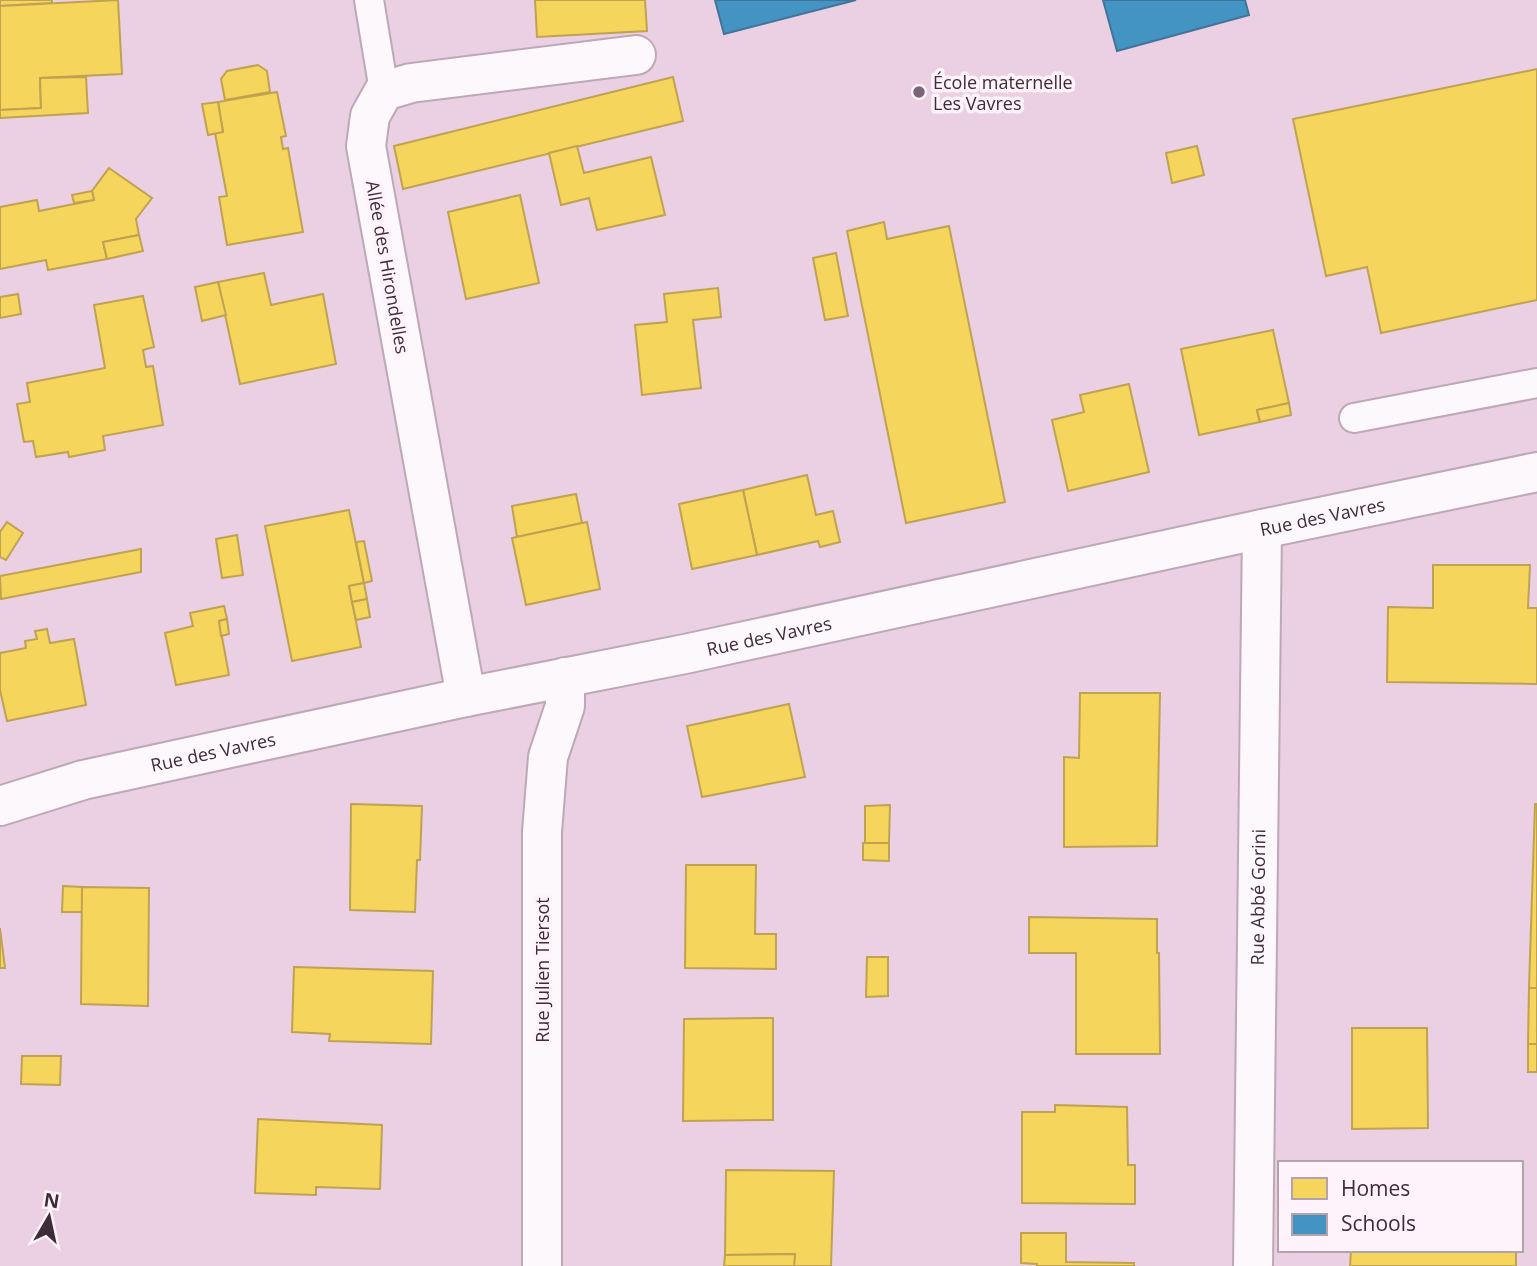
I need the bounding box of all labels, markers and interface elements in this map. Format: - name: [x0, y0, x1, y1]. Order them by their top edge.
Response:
- place label: École maternelle Les Vavres: [933, 70, 1073, 115]
- marker: École maternelle Les Vavres: [911, 84, 927, 100]
- street label: Allée des Hirondelles: [361, 178, 415, 356]
- street label: Rue des Vavres: [1258, 492, 1387, 541]
- street label: Rue des Vavres: [704, 611, 834, 661]
- street label: Rue des Vavres: [148, 727, 278, 777]
- street label: Rue Abbé Gorini: [1245, 829, 1270, 965]
- street label: Rue Julien Tiersot: [530, 897, 554, 1043]
- legend: [1278, 1161, 1523, 1252]
- text: Homes: [1341, 1174, 1410, 1202]
- north arrow: [14, 1182, 84, 1252]
- text: N: [42, 1186, 61, 1214]
- text: Schools: [1341, 1209, 1416, 1237]

